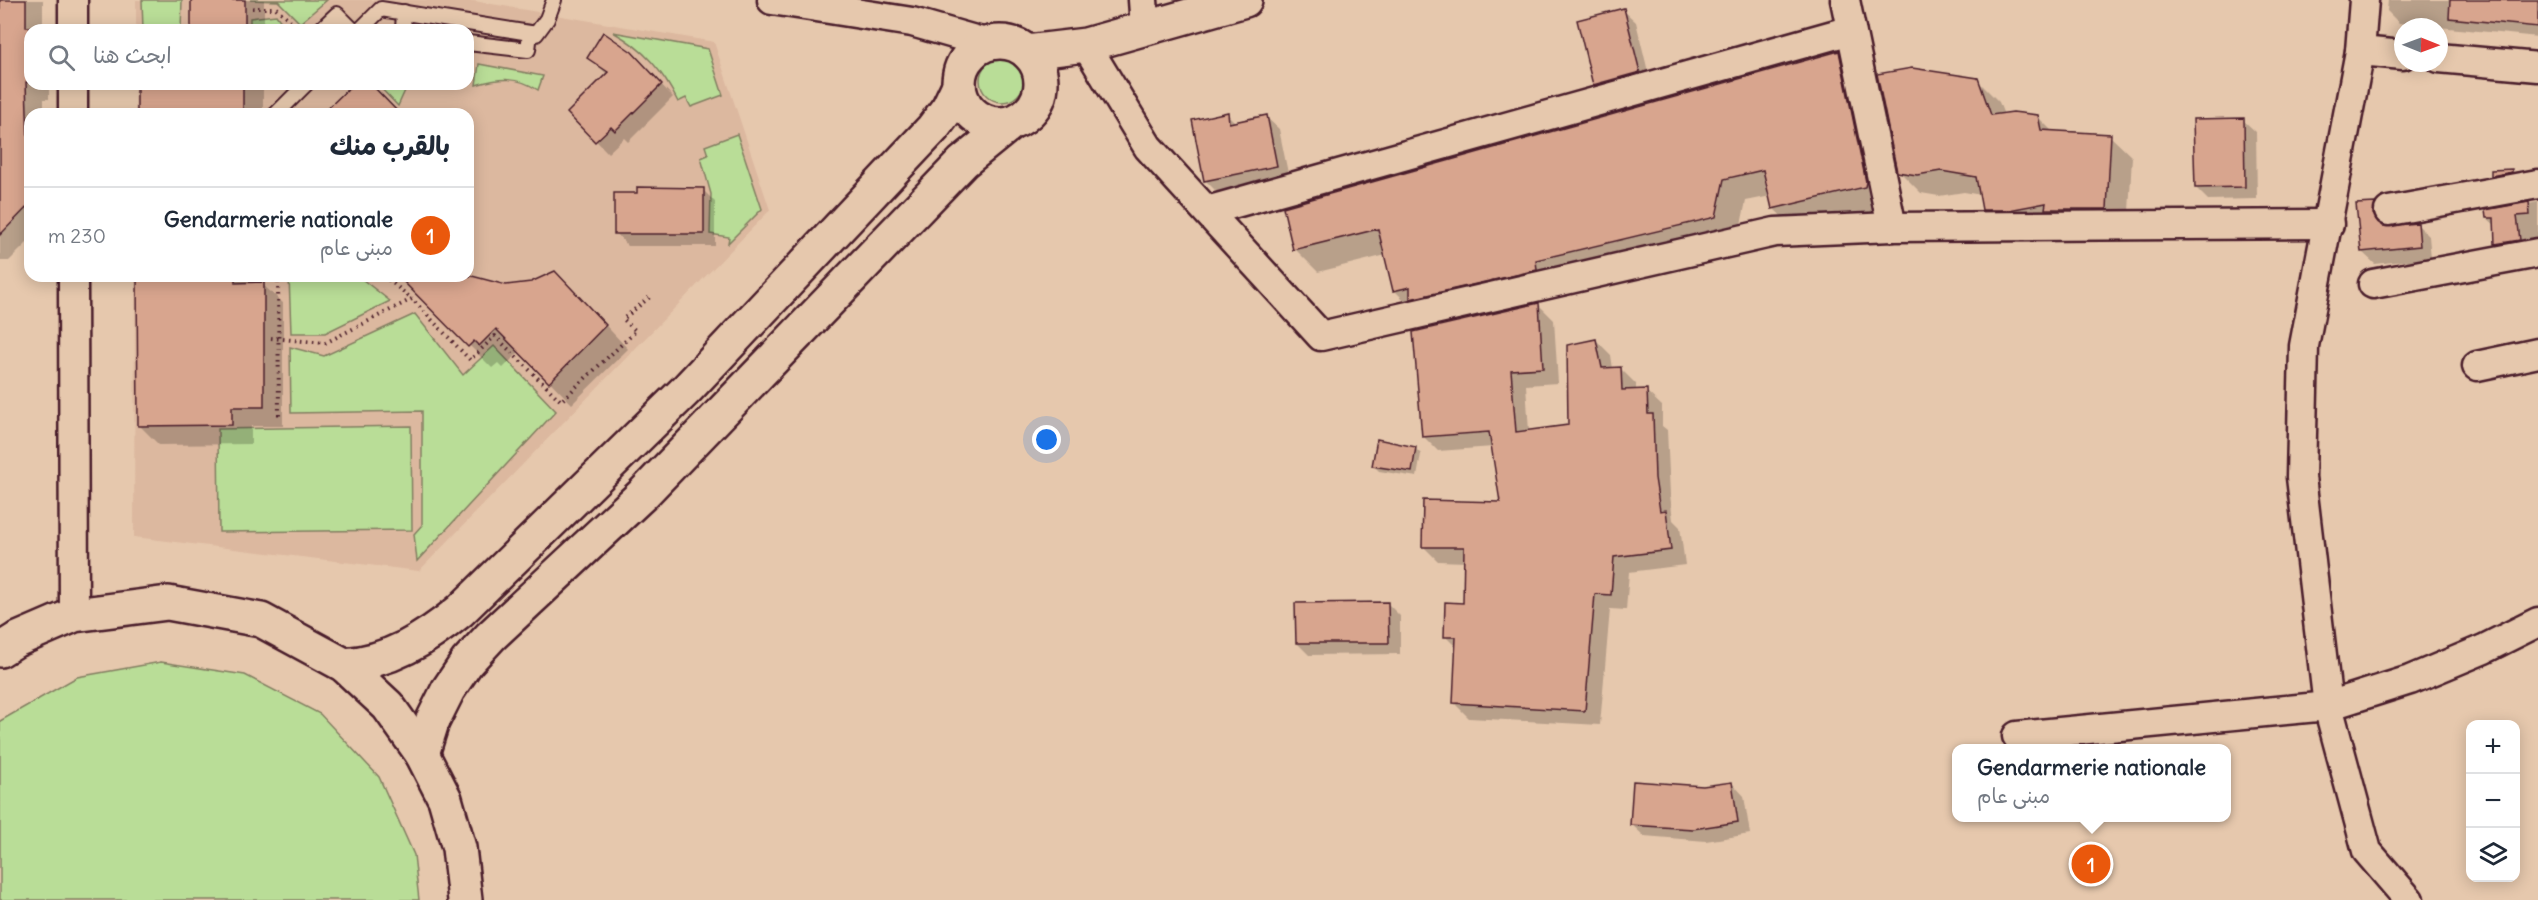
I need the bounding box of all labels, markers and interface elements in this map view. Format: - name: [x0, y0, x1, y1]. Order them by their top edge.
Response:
- north arrow: [2394, 18, 2448, 72]
- search box: [24, 24, 474, 90]
- icon: search: [45, 41, 78, 74]
- text: ابحث هنا: [93, 41, 172, 69]
- text: بالقرب منك: [330, 129, 450, 162]
- text: Gendarmerie nationale: [164, 205, 393, 233]
- text: 230 m: [48, 223, 106, 248]
- text: 1: [427, 223, 434, 248]
- text: مبنى عام: [320, 235, 393, 260]
- your location: [1032, 425, 1061, 454]
- map controls: [2466, 720, 2520, 882]
- button: +: [2466, 720, 2520, 774]
- popup: [1952, 744, 2231, 822]
- text: Gendarmerie nationale: [1977, 753, 2206, 781]
- button: −: [2466, 774, 2520, 828]
- text: مبنى عام: [1977, 783, 2050, 808]
- button: layers: [2466, 828, 2520, 882]
- pin: 1: [2072, 842, 2110, 886]

